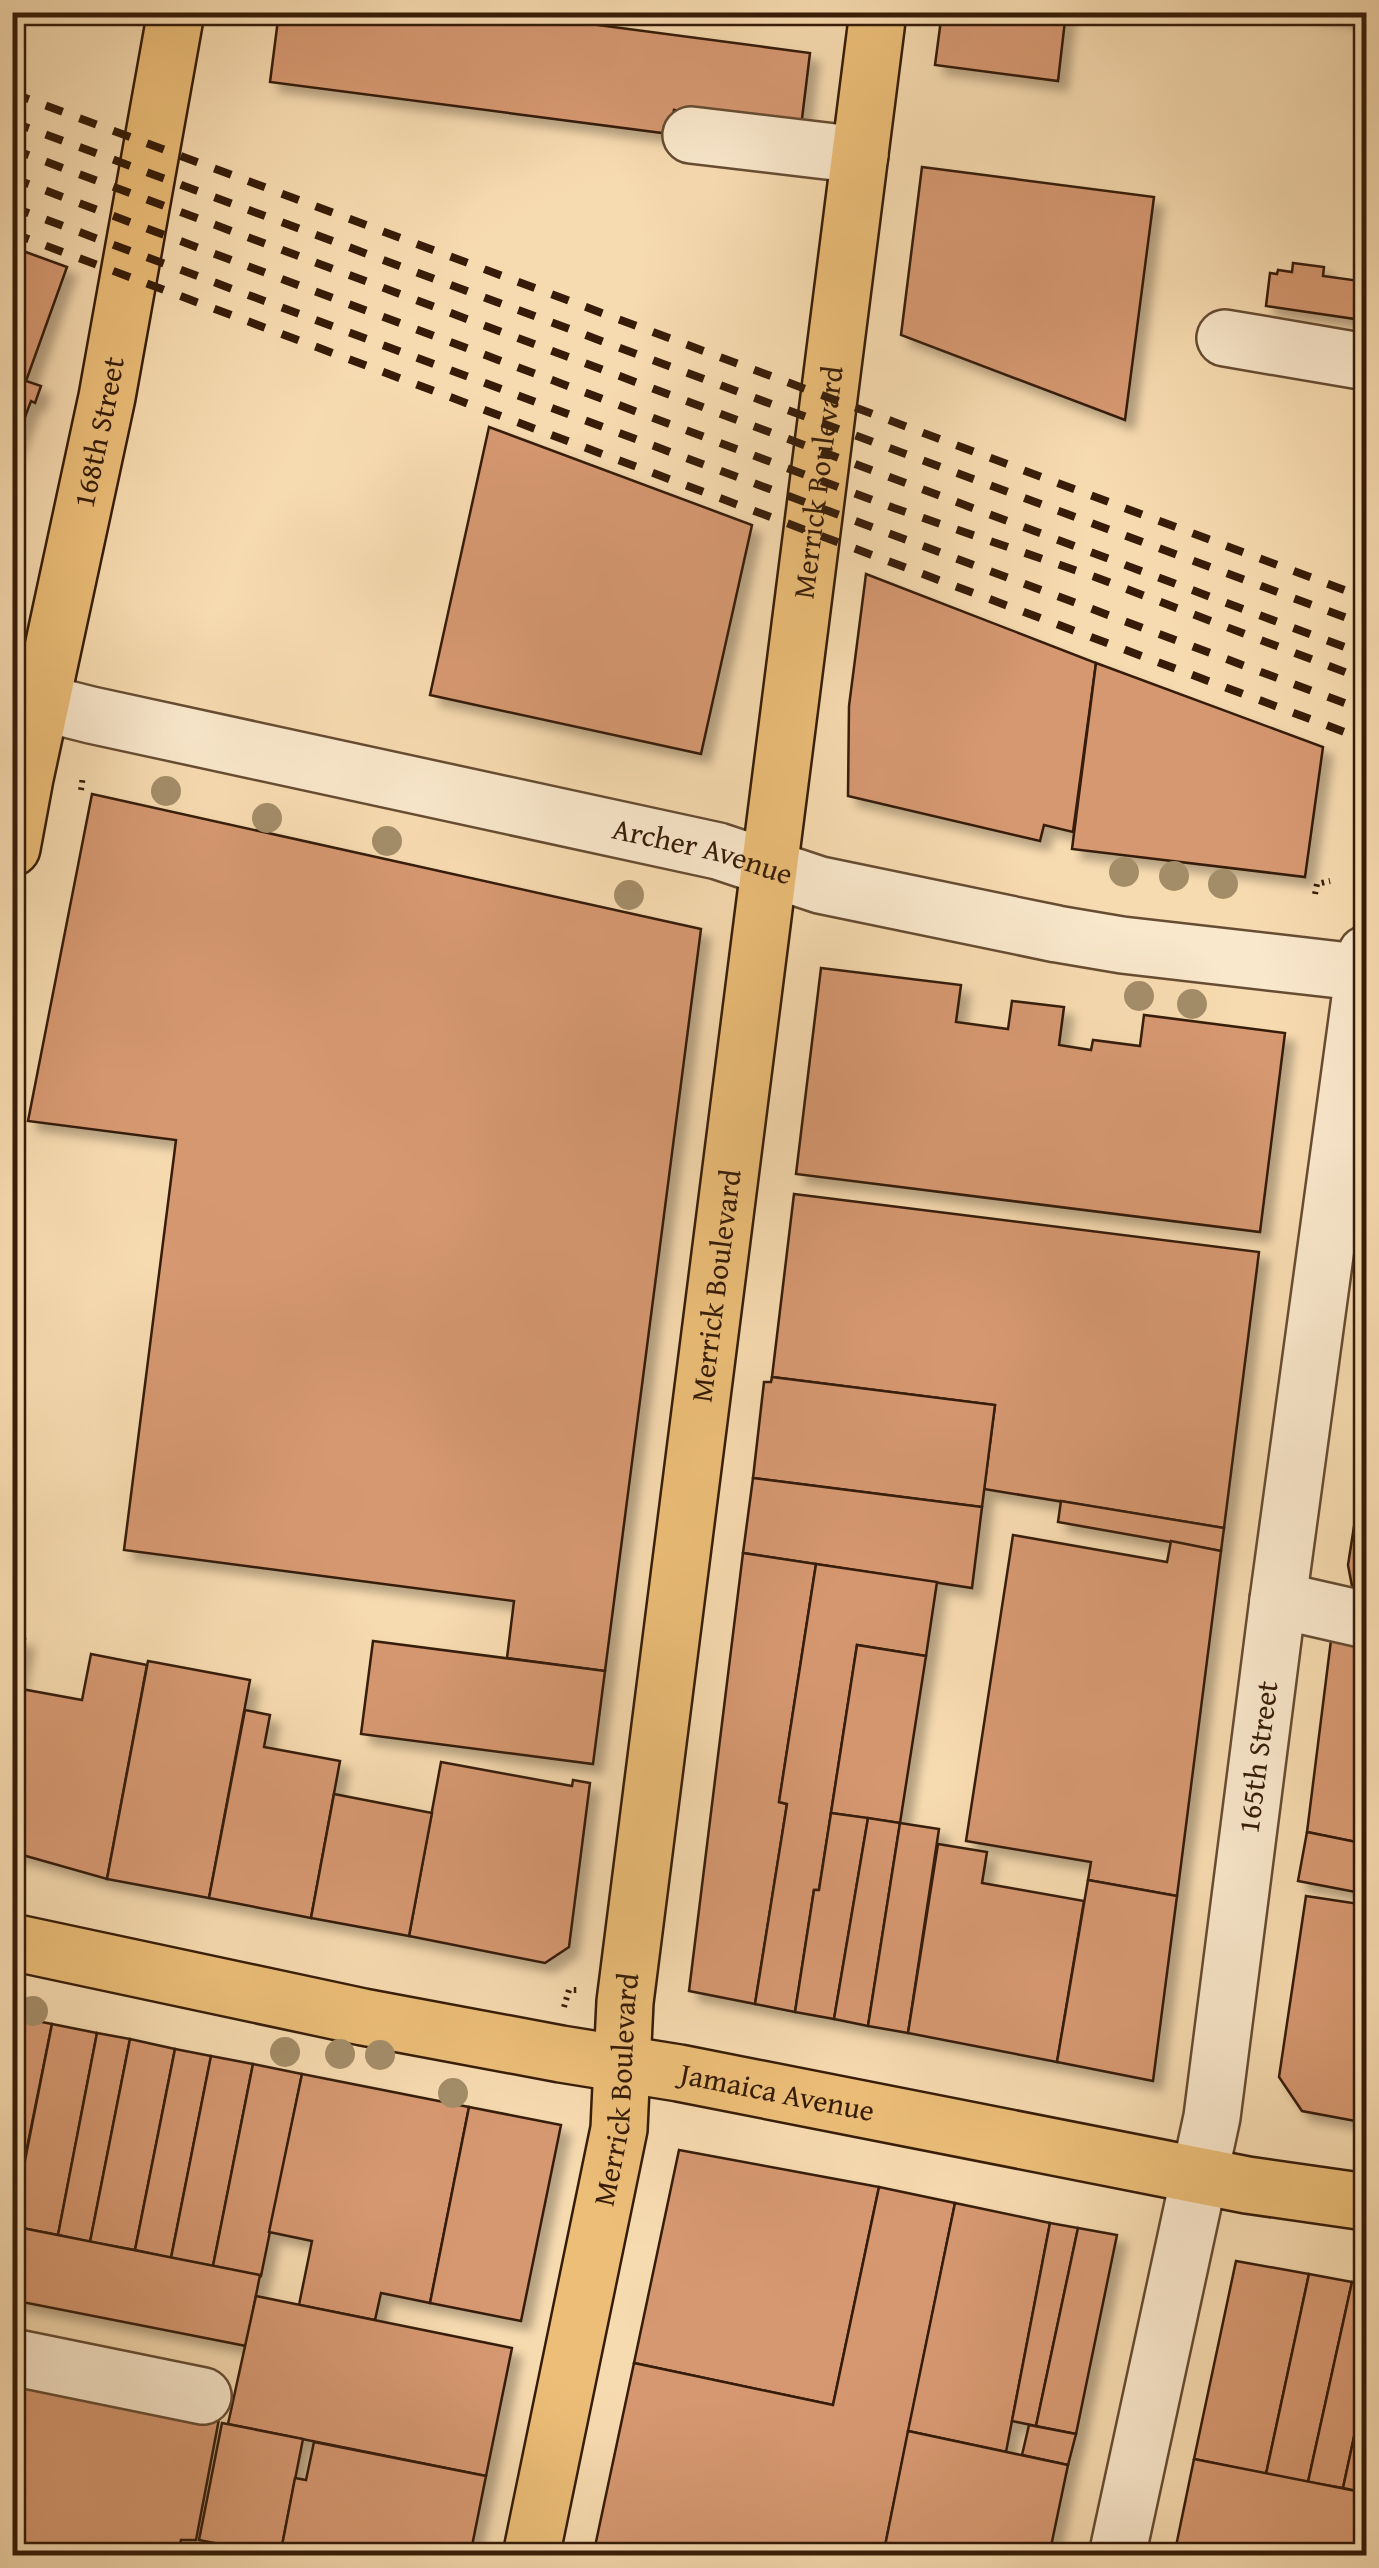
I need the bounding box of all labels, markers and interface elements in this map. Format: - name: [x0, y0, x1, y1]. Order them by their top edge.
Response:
- street label: 168th Street: [61, 352, 135, 511]
- street label: Merrick Boulevard: [781, 363, 854, 601]
- street label: Archer Avenue: [608, 806, 799, 895]
- street label: Merrick Boulevard: [678, 1167, 752, 1405]
- street label: 165th Street: [1225, 1678, 1289, 1836]
- street label: Merrick Boulevard: [581, 1970, 649, 2210]
- street label: Jamaica Avenue: [673, 2050, 878, 2132]

